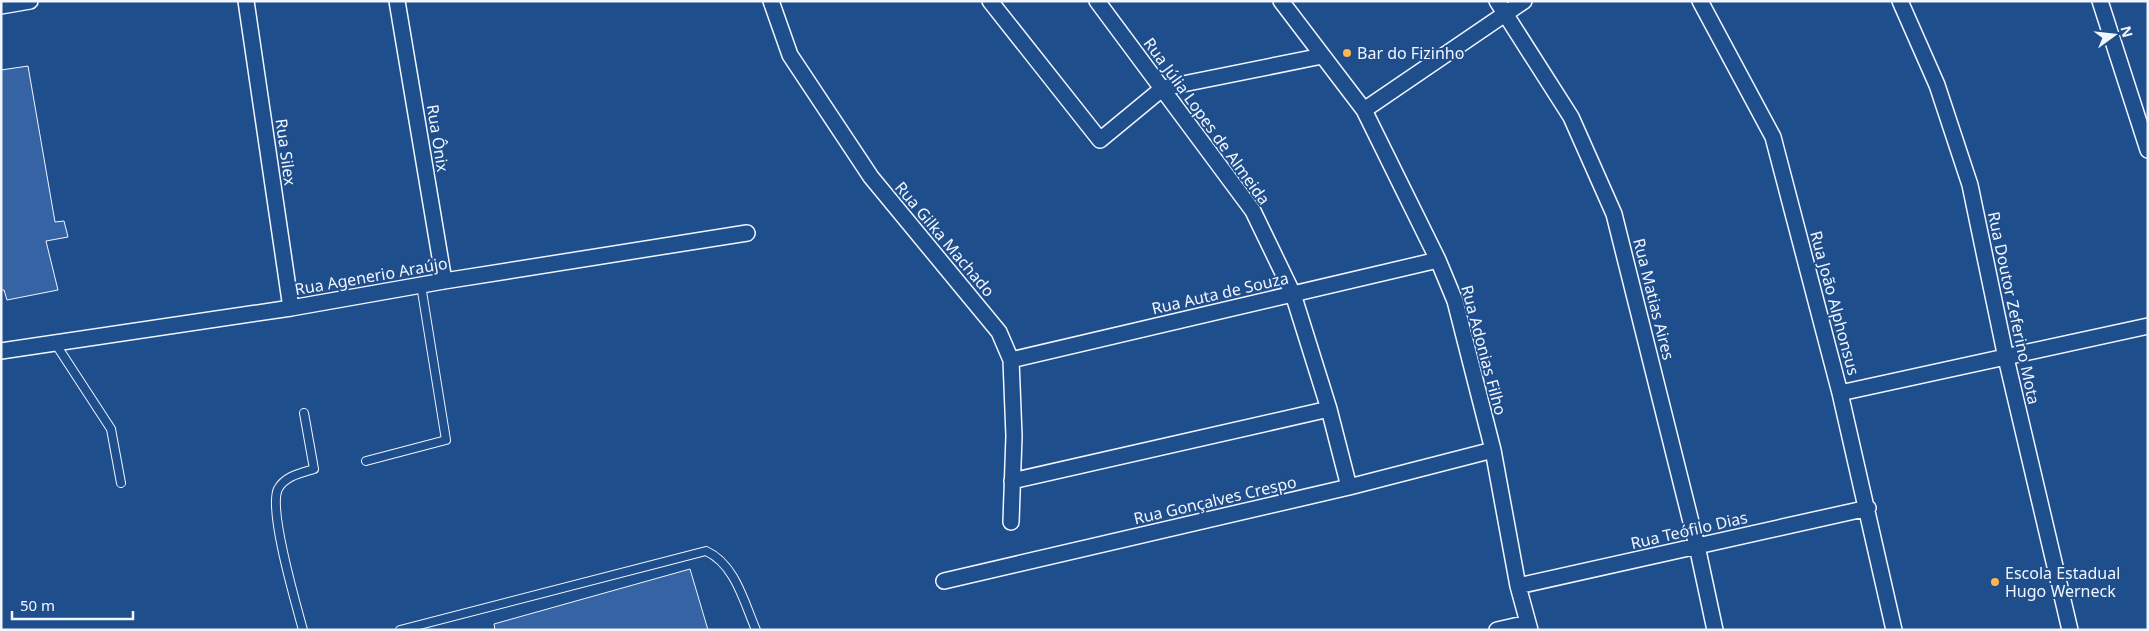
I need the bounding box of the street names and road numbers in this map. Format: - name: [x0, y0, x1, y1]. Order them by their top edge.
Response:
- street label: Rua Júlia Lopes de Almeida: [1139, 33, 1275, 209]
- street label: Rua Ônix: [422, 103, 454, 174]
- street label: Rua Silex: [270, 117, 302, 187]
- street label: Rua Gilka Machado: [890, 177, 1000, 301]
- street label: Rua Doutor Zeferino Mota: [1983, 210, 2045, 406]
- street label: Rua João Alphonsus: [1805, 228, 1865, 378]
- street label: Rua Matias Aires: [1628, 236, 1680, 362]
- street label: Rua Agenerio Araújo: [293, 252, 449, 300]
- street label: Rua Auta de Souza: [1149, 267, 1291, 319]
- street label: Rua Adonias Filho: [1456, 283, 1512, 417]
- street label: Rua Gonçalves Crespo: [1131, 471, 1299, 529]
- street label: Rua Teófilo Dias: [1628, 506, 1750, 554]

